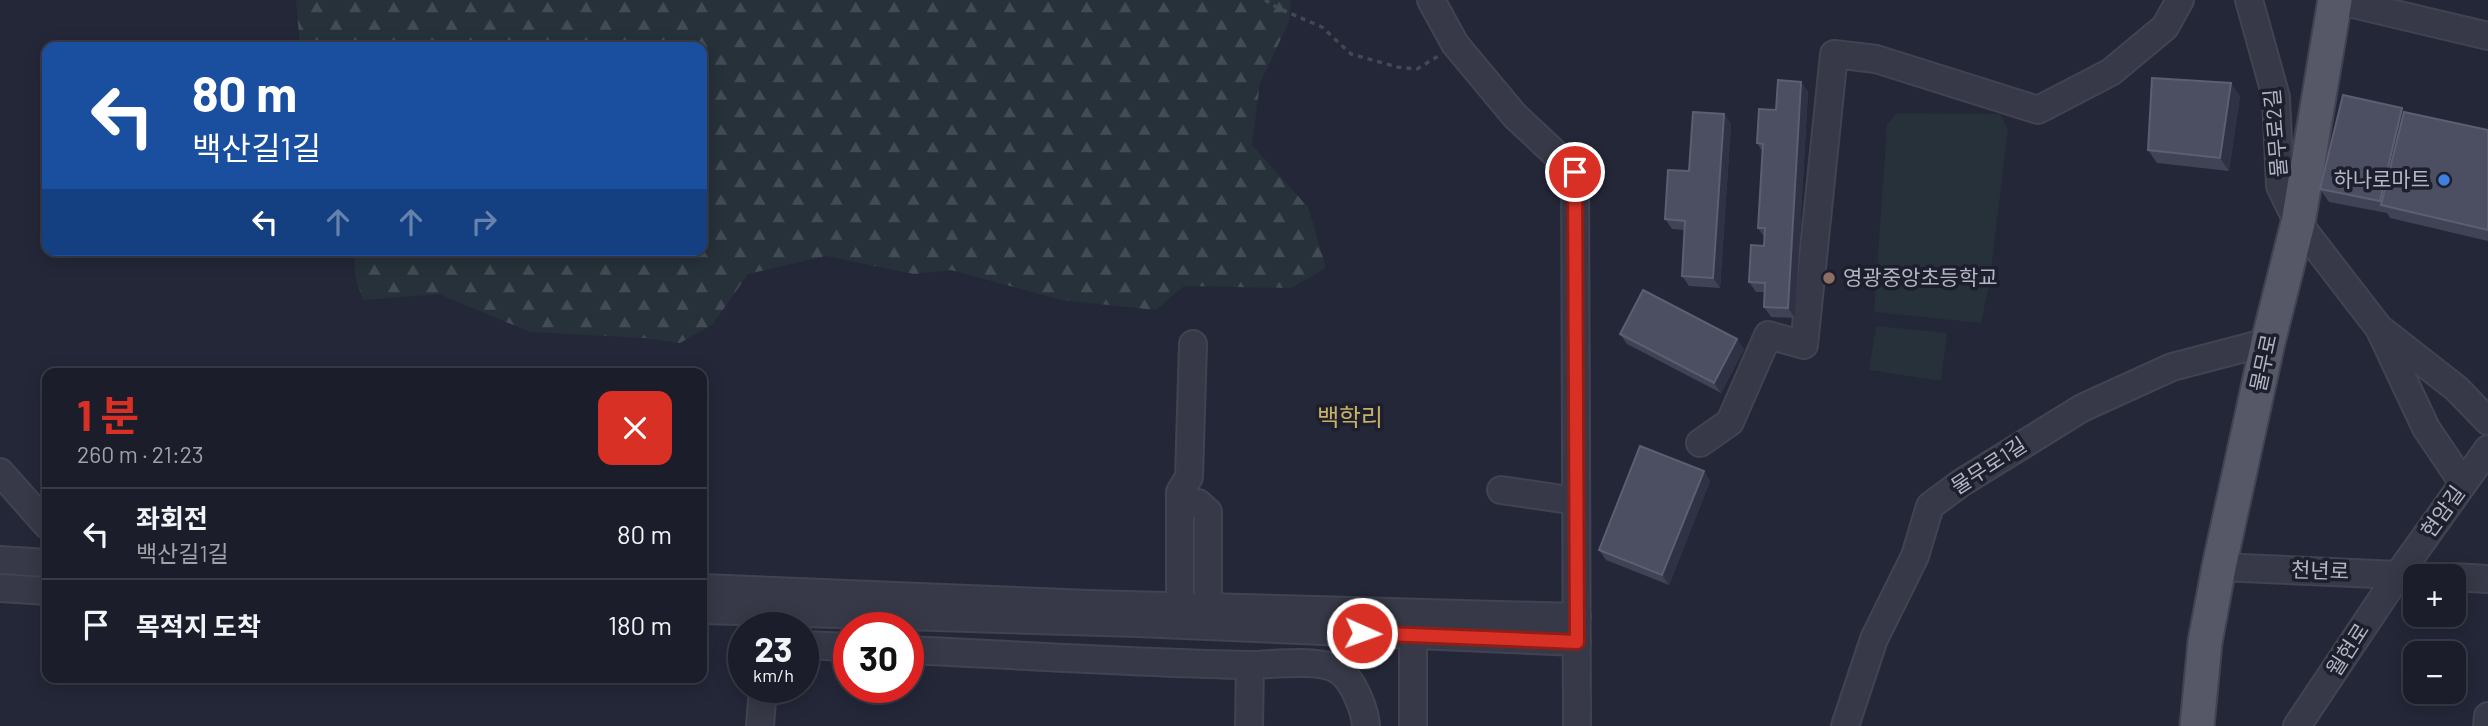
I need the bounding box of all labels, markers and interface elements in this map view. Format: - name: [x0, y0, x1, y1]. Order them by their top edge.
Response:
- text: 80 m: [192, 63, 297, 122]
- icon: left: [77, 70, 168, 161]
- street label: 물무로2길: [2258, 88, 2291, 178]
- text: 백산길1길: [192, 128, 321, 166]
- pin: [1545, 142, 1605, 202]
- icon: arrive: [1556, 153, 1594, 191]
- place label: 하나로마트: [2333, 166, 2430, 191]
- marker: 하나로마트: [2436, 172, 2452, 188]
- icon: left: [246, 203, 284, 241]
- icon: ahead: [319, 203, 357, 241]
- icon: ahead: [392, 203, 430, 241]
- icon: right: [465, 203, 503, 241]
- place label: 영광중앙초등학교: [1843, 264, 1998, 289]
- marker: 영광중앙초등학교: [1821, 270, 1837, 286]
- street label: 물무로: [2244, 332, 2281, 394]
- text: 1 분: [77, 389, 139, 439]
- button: close: [598, 391, 672, 465]
- district label: 백학리: [1317, 402, 1383, 431]
- street label: 물무로1길: [1946, 431, 2030, 498]
- text: 260 m · 21:23: [77, 440, 204, 468]
- street label: 현암길: [2415, 480, 2469, 542]
- text: 좌회전: [136, 502, 208, 533]
- icon: left: [77, 515, 115, 553]
- text: 80 m: [617, 518, 672, 549]
- text: 백산길1길: [136, 539, 229, 567]
- street label: 천년로: [2291, 556, 2349, 583]
- map controls: [2403, 564, 2466, 704]
- button: +: [2403, 564, 2466, 627]
- position arrow: [1325, 596, 1399, 670]
- icon: arrive: [77, 606, 115, 644]
- text: 180 m: [608, 609, 672, 640]
- text: 목적지 도착: [136, 610, 261, 641]
- speed limit sign: 30: [833, 612, 924, 703]
- street label: 월현로: [2320, 618, 2373, 680]
- text: 23: [754, 627, 793, 669]
- button: −: [2403, 641, 2466, 704]
- text: km/h: [753, 664, 794, 686]

